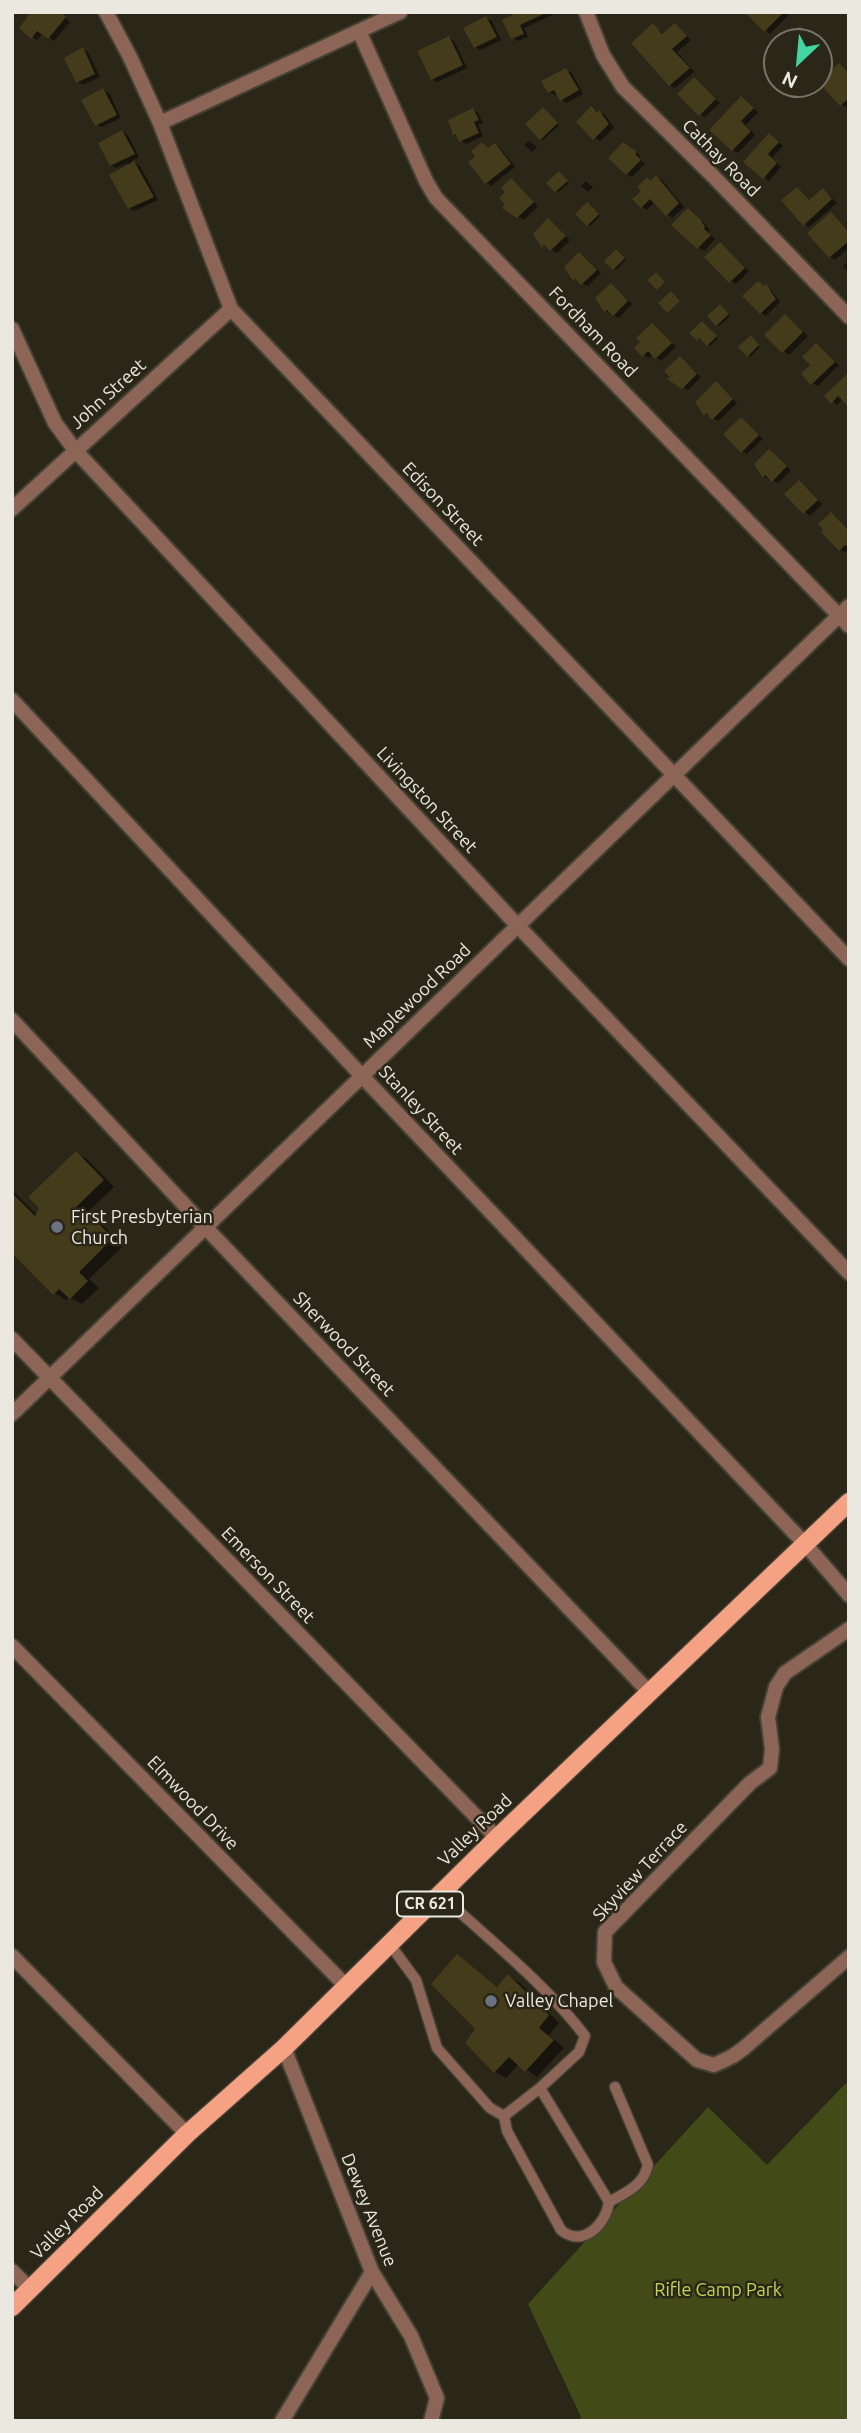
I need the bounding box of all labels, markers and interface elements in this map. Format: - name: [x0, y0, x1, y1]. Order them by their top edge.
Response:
- north arrow: [763, 28, 833, 98]
- text: N: [778, 67, 801, 93]
- street label: Cathay Road: [678, 115, 764, 201]
- street label: Fordham Road: [544, 282, 642, 382]
- street label: John Street: [66, 354, 150, 434]
- street label: Edison Street: [398, 458, 488, 550]
- street label: Livingston Street: [372, 742, 482, 858]
- street label: Maplewood Road: [359, 939, 475, 1053]
- street label: Stanley Street: [374, 1061, 468, 1159]
- place label: First Presbyterian Church: [71, 1206, 213, 1248]
- marker: First Presbyterian Church: [49, 1219, 65, 1235]
- street label: Sherwood Street: [289, 1287, 399, 1401]
- street label: Emerson Street: [217, 1522, 319, 1628]
- street label: Elmwood Drive: [143, 1751, 243, 1855]
- street label: Valley Road: [434, 1790, 516, 1870]
- street label: Skyview Terrace: [588, 1816, 692, 1926]
- road number: CR 621: [397, 1892, 463, 1916]
- place label: Valley Chapel: [505, 1990, 613, 2012]
- marker: Valley Chapel: [483, 1993, 499, 2009]
- street label: Dewey Avenue: [337, 2150, 401, 2270]
- street label: Valley Road: [26, 2182, 108, 2264]
- park label: Rifle Camp Park: [654, 2279, 782, 2301]

